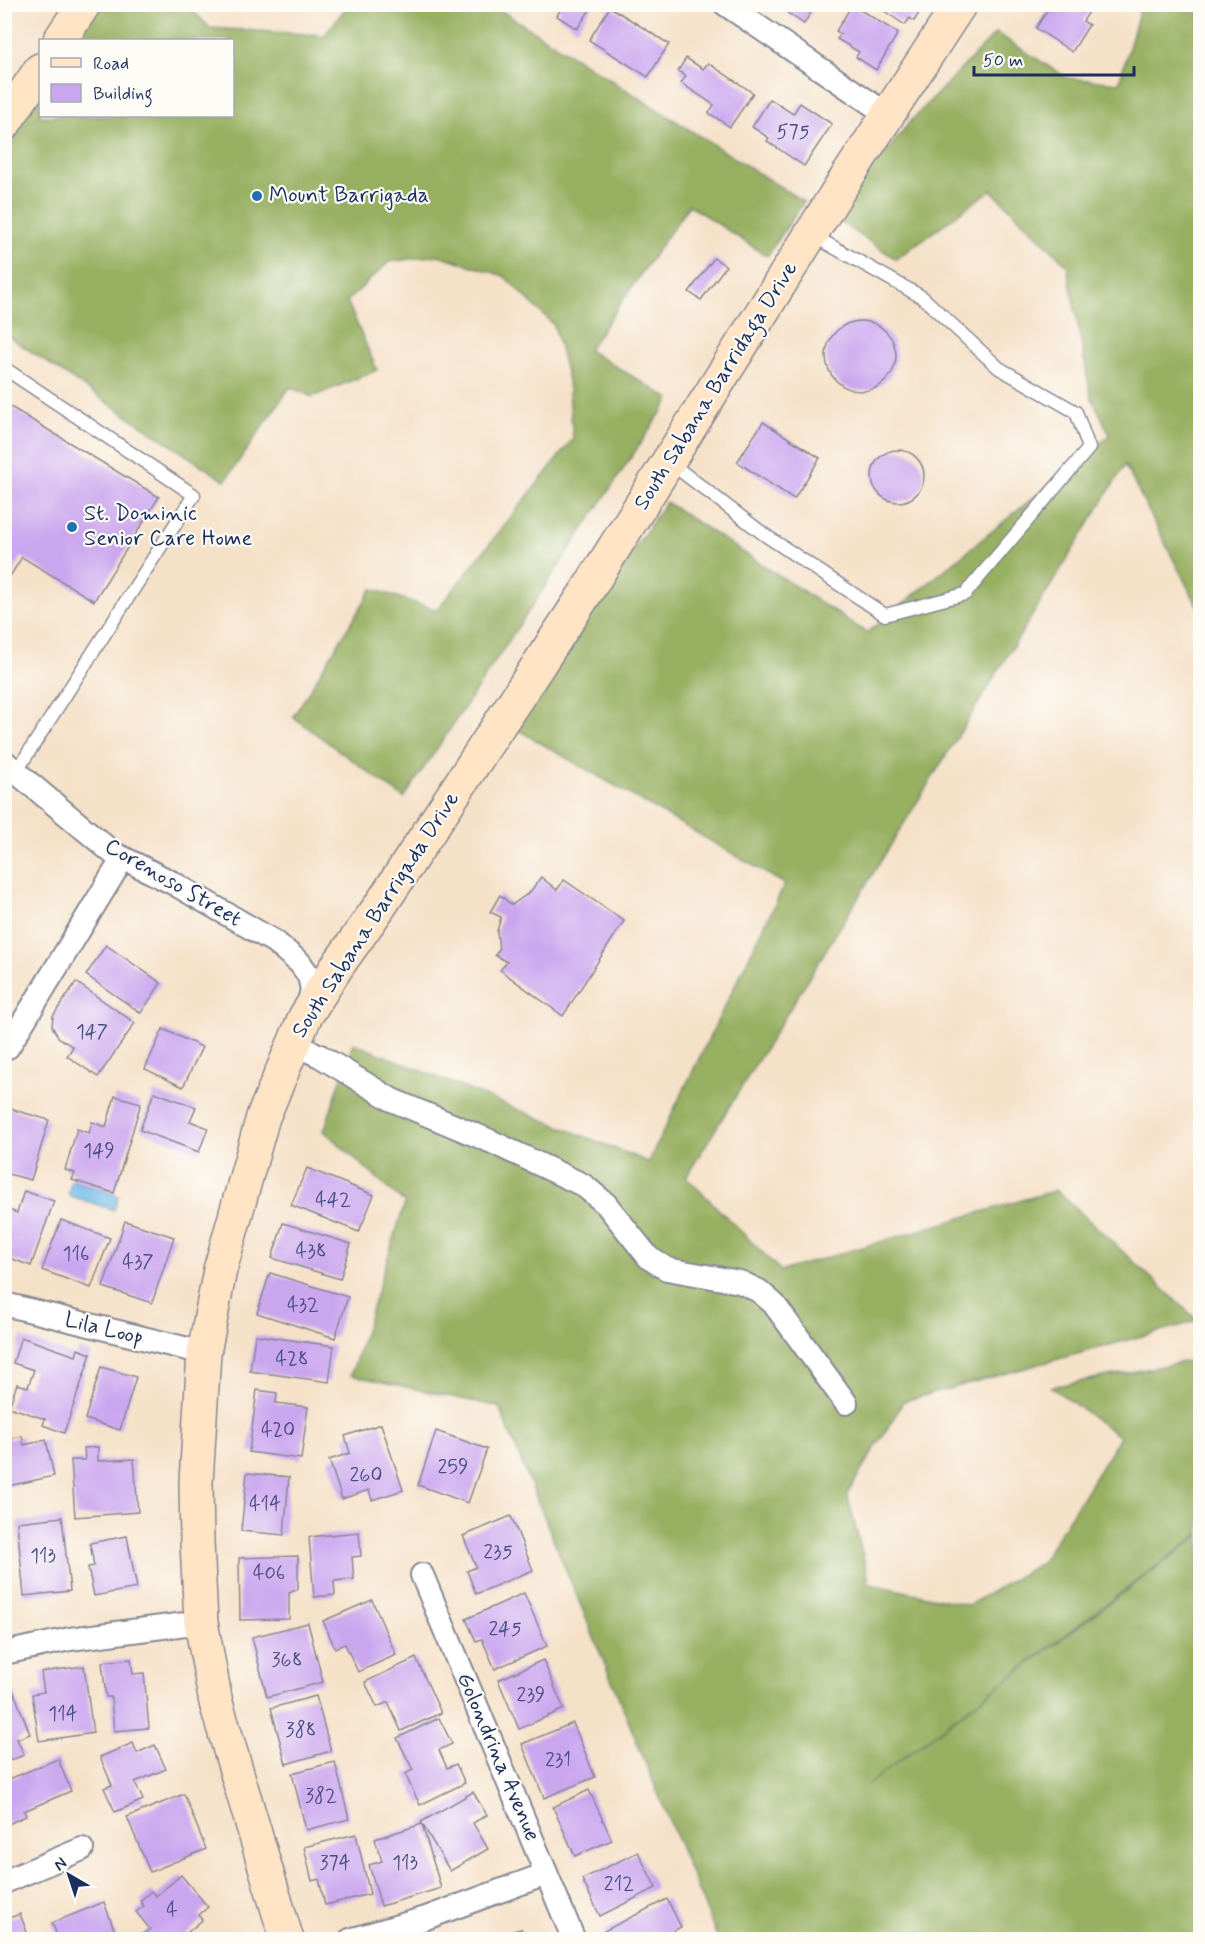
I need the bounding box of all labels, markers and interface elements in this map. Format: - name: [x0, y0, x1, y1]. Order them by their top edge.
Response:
- legend: [39, 39, 234, 117]
- scale bar: [974, 39, 1134, 77]
- text: 50 m: [983, 49, 1023, 73]
- text: Road: [93, 52, 129, 76]
- text: Building: [93, 82, 153, 108]
- house number: 575: [776, 119, 810, 146]
- place label: Mount Barrigada: [269, 182, 429, 211]
- marker: Mount Barrigada: [250, 189, 264, 203]
- street label: South Sabana Barridaga Drive: [628, 256, 807, 517]
- place label: St. Dominic Senior Care Home: [84, 500, 253, 553]
- marker: St. Dominic Senior Care Home: [65, 520, 79, 534]
- street label: South Sabana Barrigada Drive: [286, 787, 467, 1044]
- street label: Corenoso Street: [100, 833, 246, 933]
- house number: 147: [76, 1019, 108, 1046]
- house number: 149: [83, 1138, 115, 1165]
- house number: 442: [315, 1187, 351, 1214]
- house number: 438: [296, 1238, 326, 1265]
- house number: 116: [63, 1241, 89, 1268]
- house number: 437: [122, 1249, 154, 1276]
- house number: 432: [287, 1292, 319, 1319]
- street label: Lila Loop: [62, 1306, 146, 1352]
- house number: 428: [276, 1346, 309, 1373]
- house number: 420: [261, 1417, 295, 1444]
- house number: 259: [438, 1454, 468, 1481]
- house number: 260: [350, 1462, 382, 1489]
- house number: 414: [249, 1491, 281, 1518]
- house number: 235: [483, 1539, 513, 1566]
- house number: 113: [30, 1543, 56, 1570]
- house number: 406: [253, 1560, 285, 1587]
- house number: 245: [488, 1616, 522, 1643]
- house number: 368: [272, 1647, 302, 1674]
- street label: Golondrina Avenue: [450, 1668, 546, 1846]
- house number: 239: [517, 1682, 545, 1709]
- house number: 114: [48, 1701, 78, 1728]
- house number: 388: [286, 1717, 316, 1744]
- house number: 231: [545, 1747, 571, 1774]
- house number: 382: [305, 1783, 337, 1810]
- north arrow: [39, 1845, 99, 1905]
- house number: 374: [320, 1850, 351, 1877]
- house number: 113: [392, 1850, 418, 1877]
- text: N: [50, 1853, 71, 1876]
- house number: 212: [604, 1871, 634, 1898]
- house number: 4: [166, 1897, 178, 1924]

